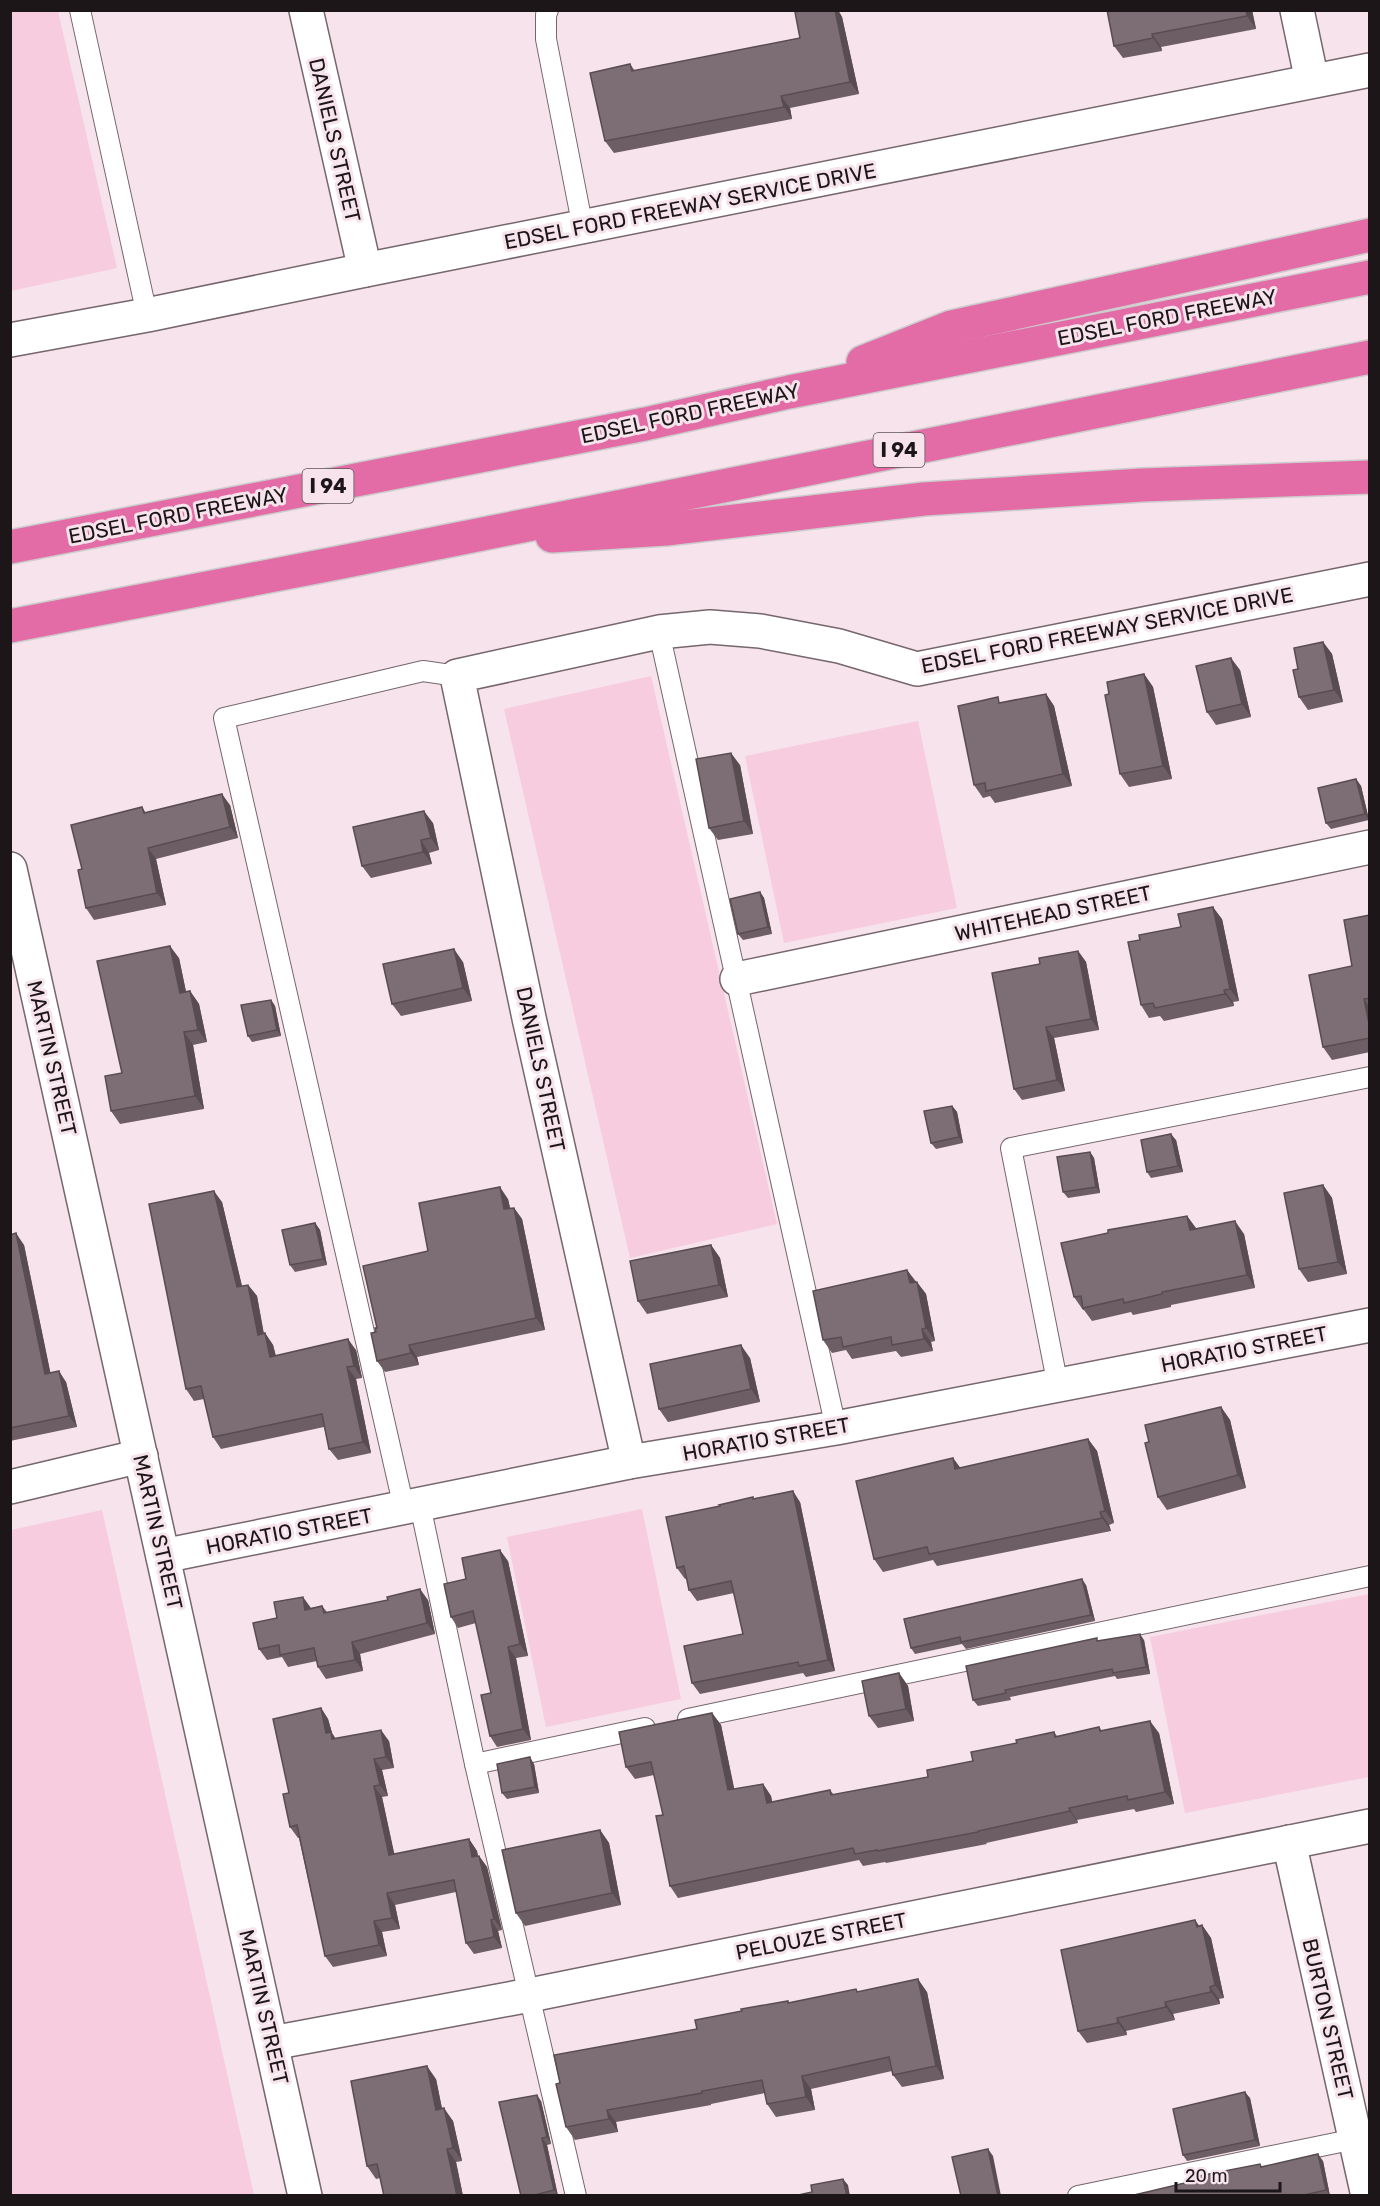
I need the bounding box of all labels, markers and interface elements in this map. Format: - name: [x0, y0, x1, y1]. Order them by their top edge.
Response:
- street label: DANIELS STREET: [304, 55, 366, 225]
- street label: EDSEL FORD FREEWAY SERVICE DRIVE: [502, 158, 878, 254]
- street label: EDSEL FORD FREEWAY: [1055, 283, 1279, 351]
- street label: EDSEL FORD FREEWAY: [578, 378, 802, 448]
- road number: I 94: [874, 433, 924, 467]
- road number: I 94: [302, 469, 354, 503]
- street label: EDSEL FORD FREEWAY: [66, 481, 290, 549]
- street label: EDSEL FORD FREEWAY SERVICE DRIVE: [919, 582, 1295, 678]
- street label: WHITEHEAD STREET: [952, 880, 1154, 946]
- street label: MARTIN STREET: [22, 978, 82, 1138]
- street label: DANIELS STREET: [511, 984, 571, 1154]
- street label: HORATIO STREET: [1159, 1321, 1329, 1377]
- street label: HORATIO STREET: [681, 1412, 851, 1466]
- street label: MARTIN STREET: [128, 1452, 188, 1612]
- street label: HORATIO STREET: [204, 1503, 374, 1559]
- street label: PELOUZE STREET: [733, 1907, 909, 1965]
- street label: MARTIN STREET: [234, 1927, 294, 2087]
- street label: BURTON STREET: [1297, 1936, 1359, 2102]
- scale bar: [1176, 2155, 1280, 2193]
- text: 20 m: [1185, 2165, 1227, 2187]

